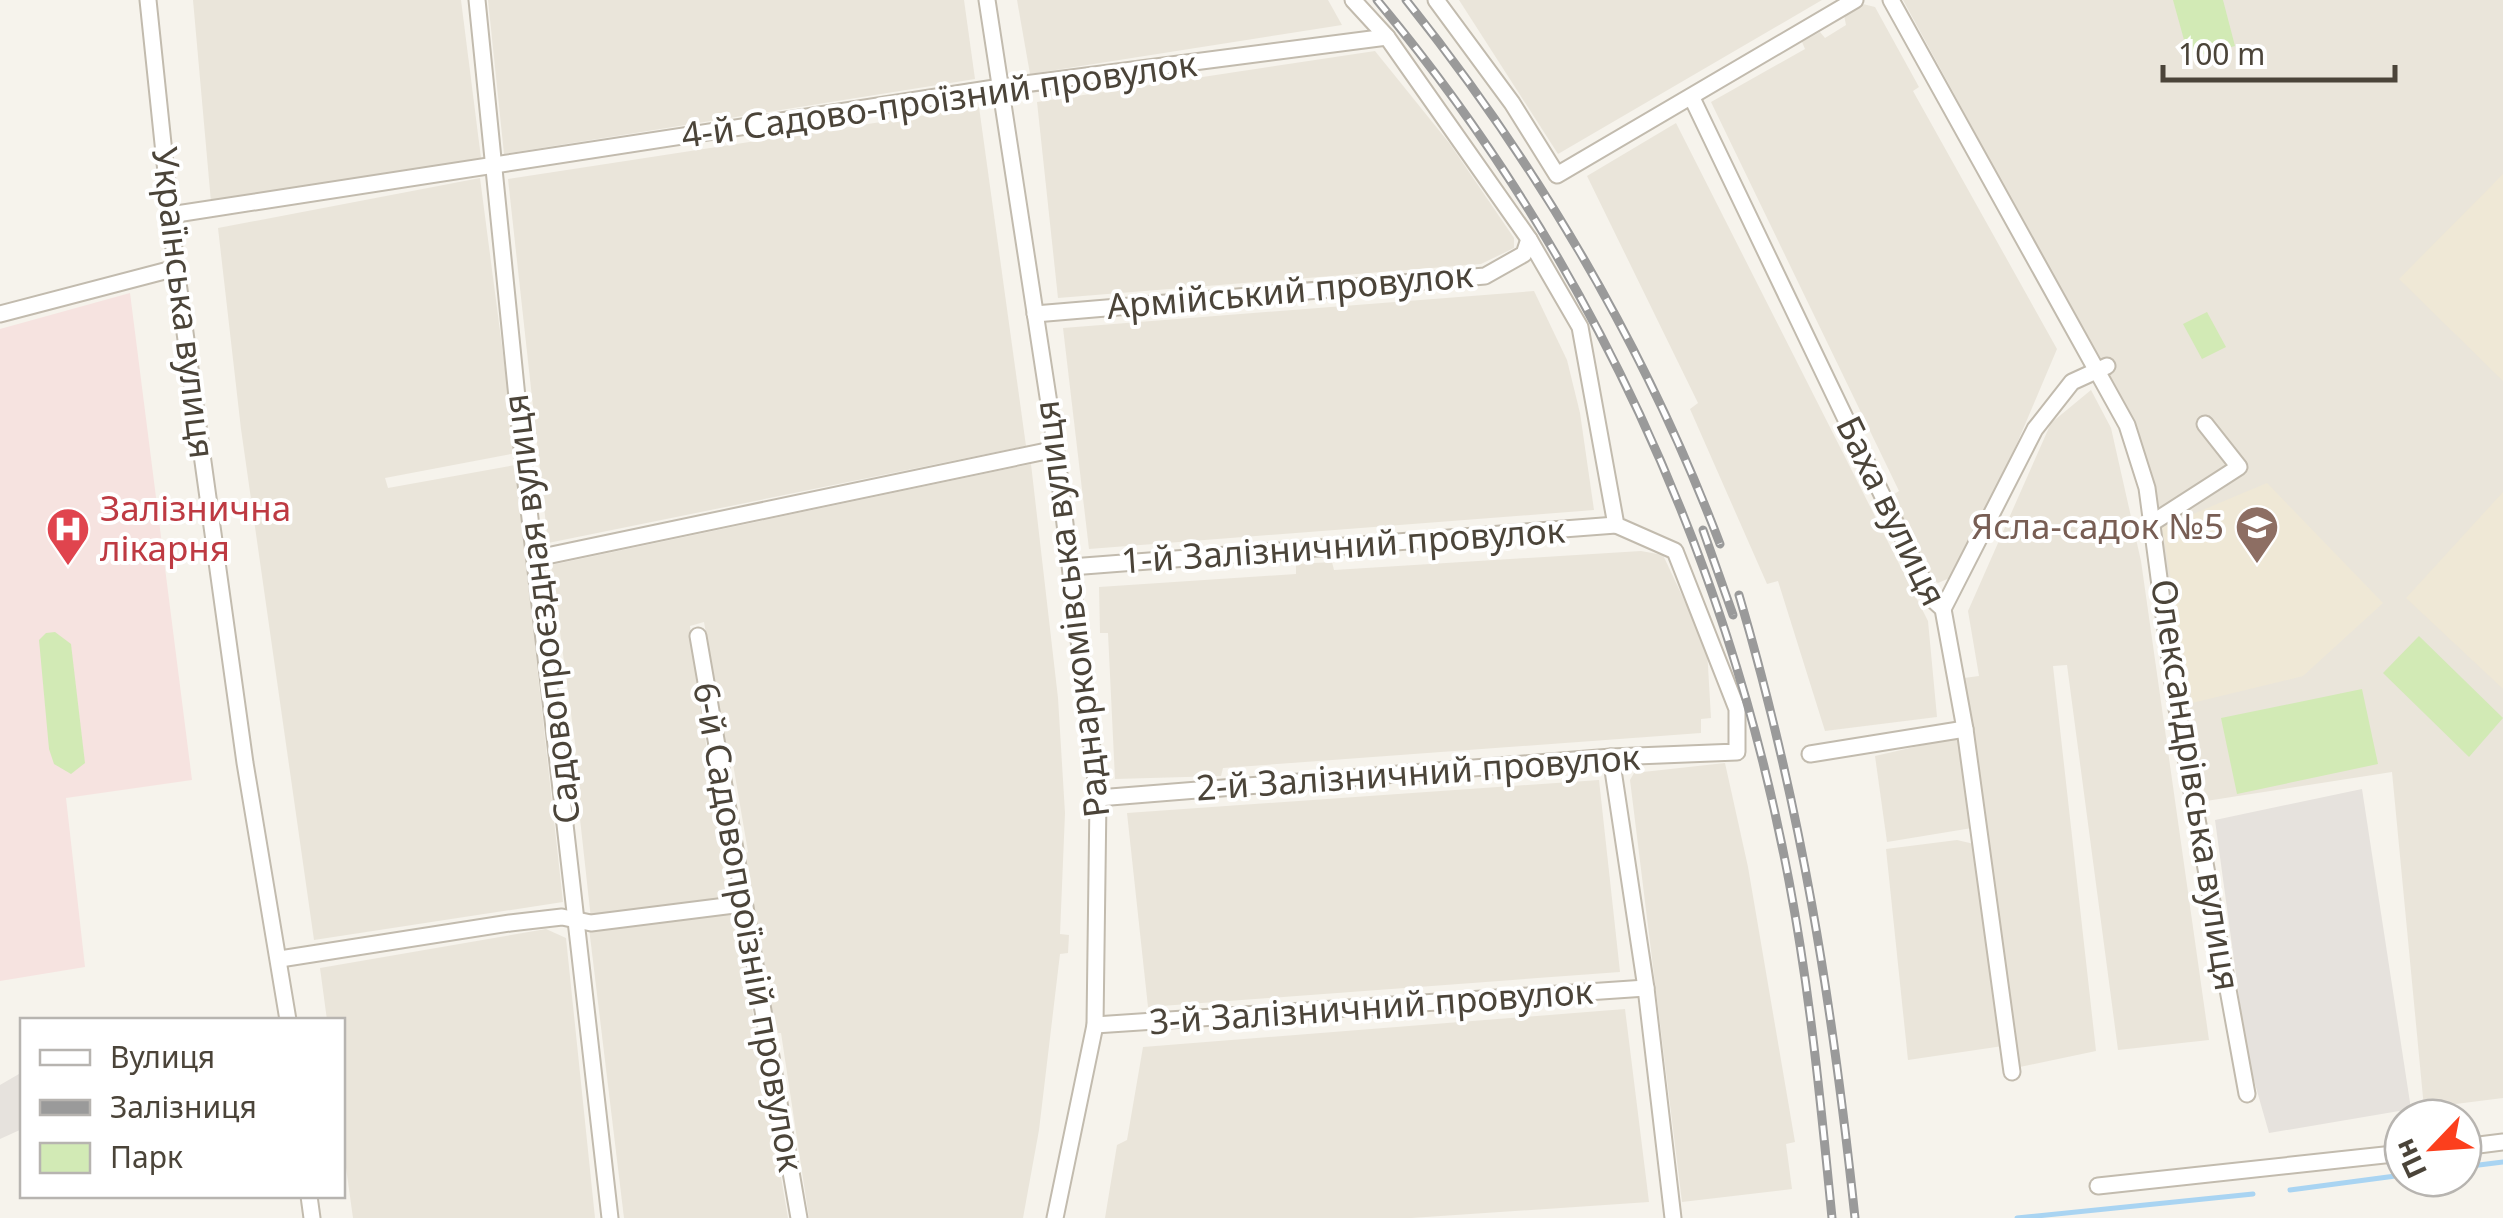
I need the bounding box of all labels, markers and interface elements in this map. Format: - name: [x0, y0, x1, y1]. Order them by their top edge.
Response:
- scale bar: [2163, 20, 2396, 82]
- text: 100 m: [2178, 33, 2265, 74]
- street label: 4-й Садово-проїзний провулок: [678, 39, 1200, 158]
- street label: Українська вулиця: [142, 145, 227, 461]
- street label: Армійський провулок: [1105, 250, 1475, 329]
- street label: Садовопроєздная вулиця: [491, 391, 590, 827]
- street label: Раднаркомівська вулиця: [1022, 398, 1119, 820]
- street label: Баха вулиця: [1826, 408, 1958, 613]
- place label: Залізнична лікарня: [100, 484, 291, 571]
- place label: Ясла-садок №5: [1971, 502, 2224, 549]
- school or university icon: Ясла-садок №5: [2234, 504, 2280, 565]
- hospital icon: Залізнична лікарня: [45, 506, 91, 567]
- street label: 1-й Залізничний провулок: [1119, 506, 1567, 583]
- street label: Олександрівська вулиця: [2141, 576, 2252, 994]
- street label: 6-й Садовопроїзній провулок: [683, 678, 816, 1175]
- street label: 2-й Залізничний провулок: [1194, 733, 1642, 810]
- street label: 3-й Залізничний провулок: [1147, 967, 1595, 1044]
- legend: [20, 1018, 345, 1198]
- text: Вулиця: [110, 1036, 215, 1077]
- text: Залізниця: [110, 1086, 257, 1127]
- north arrow: [2383, 1098, 2483, 1198]
- text: Пн: [2384, 1133, 2435, 1185]
- text: Парк: [110, 1136, 183, 1177]

